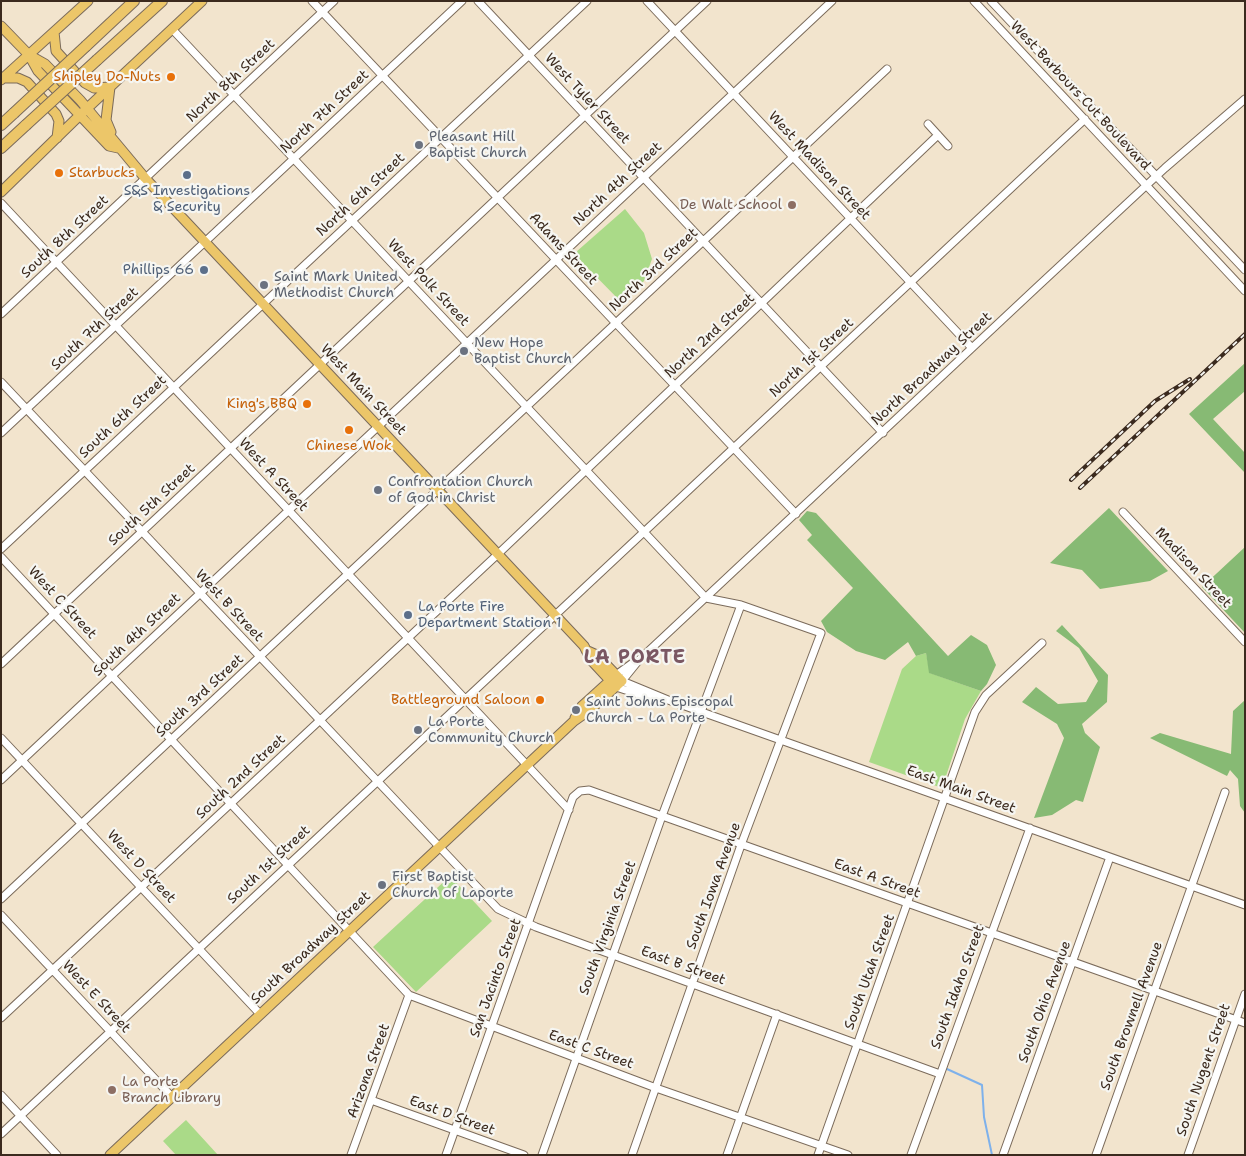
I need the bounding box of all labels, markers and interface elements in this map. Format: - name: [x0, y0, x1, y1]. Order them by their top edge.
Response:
- street label: West Barbours Cut Boulevard: [1006, 18, 1154, 174]
- street label: North 8th Street: [183, 36, 279, 126]
- street label: West Tyler Street: [541, 50, 633, 148]
- street label: North 7th Street: [277, 67, 373, 157]
- place label: Shipley Do-Nuts: [54, 69, 161, 85]
- marker: Shipley Do-Nuts: [165, 71, 177, 83]
- street label: West Madison Street: [764, 108, 874, 224]
- place label: Pleasant Hill Baptist Church: [429, 129, 527, 162]
- marker: Pleasant Hill Baptist Church: [413, 139, 425, 151]
- street label: North 4th Street: [570, 139, 666, 229]
- street label: North 6th Street: [313, 150, 409, 240]
- place label: Starbucks: [69, 165, 135, 181]
- marker: Starbucks: [53, 167, 65, 179]
- marker: S&S Investigations & Security: [181, 169, 193, 181]
- place label: S&S Investigations & Security: [124, 183, 250, 216]
- street label: South 8th Street: [18, 192, 112, 282]
- place label: De Walt School: [680, 197, 782, 213]
- marker: De Walt School: [786, 199, 798, 211]
- street label: Adams Street: [525, 209, 601, 289]
- street label: North 3rd Street: [606, 225, 702, 315]
- street label: West Polk Street: [383, 236, 473, 330]
- place label: Phillips 66: [123, 262, 194, 278]
- marker: Phillips 66: [198, 264, 210, 276]
- place label: Saint Mark United Methodist Church: [274, 269, 398, 302]
- marker: Saint Mark United Methodist Church: [258, 279, 270, 291]
- street label: South 7th Street: [48, 284, 142, 374]
- street label: North 2nd Street: [661, 290, 759, 382]
- street label: North Broadway Street: [868, 309, 996, 429]
- street label: North 1st Street: [767, 315, 857, 401]
- place label: New Hope Baptist Church: [474, 335, 572, 368]
- street label: West Main Street: [316, 341, 410, 439]
- marker: New Hope Baptist Church: [458, 345, 470, 357]
- street label: South 6th Street: [76, 372, 170, 462]
- place label: King's BBQ: [227, 396, 297, 412]
- marker: King's BBQ: [301, 398, 313, 410]
- marker: Chinese Wok: [343, 424, 355, 436]
- street label: West A Street: [235, 435, 311, 515]
- place label: Chinese Wok: [306, 438, 392, 454]
- street label: South 5th Street: [105, 460, 199, 550]
- place label: Confrontation Church of God in Christ: [388, 474, 533, 507]
- marker: Confrontation Church of God in Christ: [372, 484, 384, 496]
- street label: Madison Street: [1151, 524, 1235, 612]
- street label: West C Street: [24, 563, 100, 643]
- street label: West B Street: [191, 566, 267, 646]
- street label: South 4th Street: [90, 590, 184, 680]
- place label: La Porte Fire Department Station 1: [418, 599, 562, 632]
- marker: La Porte Fire Department Station 1: [402, 609, 414, 621]
- district label: LA PORTE: [583, 647, 687, 669]
- street label: South 3rd Street: [153, 651, 247, 741]
- place label: Battleground Saloon: [391, 692, 530, 708]
- marker: Battleground Saloon: [534, 694, 546, 706]
- place label: Saint Johns Episcopal Church - La Porte: [586, 694, 733, 726]
- marker: Saint Johns Episcopal Church - La Porte: [570, 704, 582, 716]
- place label: La Porte Community Church: [428, 714, 554, 746]
- marker: La Porte Community Church: [412, 724, 424, 736]
- street label: South 2nd Street: [193, 731, 289, 823]
- street label: East Main Street: [904, 762, 1018, 818]
- street label: South Iowa Avenue: [683, 820, 745, 952]
- street label: South 1st Street: [224, 822, 314, 908]
- street label: West D Street: [103, 827, 179, 907]
- street label: East A Street: [831, 856, 923, 902]
- street label: South Virginia Street: [576, 859, 640, 997]
- place label: First Baptist Church of Laporte: [392, 869, 514, 902]
- marker: First Baptist Church of Laporte: [376, 879, 388, 891]
- street label: South Broadway Street: [248, 888, 374, 1008]
- street label: South Utah Street: [841, 912, 899, 1032]
- street label: San Jacinto Street: [467, 916, 525, 1040]
- street label: South Idaho Street: [928, 923, 988, 1051]
- street label: South Ohio Avenue: [1015, 939, 1075, 1065]
- street label: South Brownell Avenue: [1097, 939, 1167, 1093]
- street label: East B Street: [638, 943, 728, 989]
- street label: West E Street: [58, 957, 134, 1037]
- street label: South Nugent Street: [1173, 1002, 1235, 1138]
- street label: Arizona Street: [344, 1021, 394, 1121]
- street label: East C Street: [546, 1027, 636, 1073]
- place label: La Porte Branch Library: [122, 1074, 221, 1106]
- marker: La Porte Branch Library: [106, 1084, 118, 1096]
- street label: East D Street: [407, 1093, 497, 1139]

